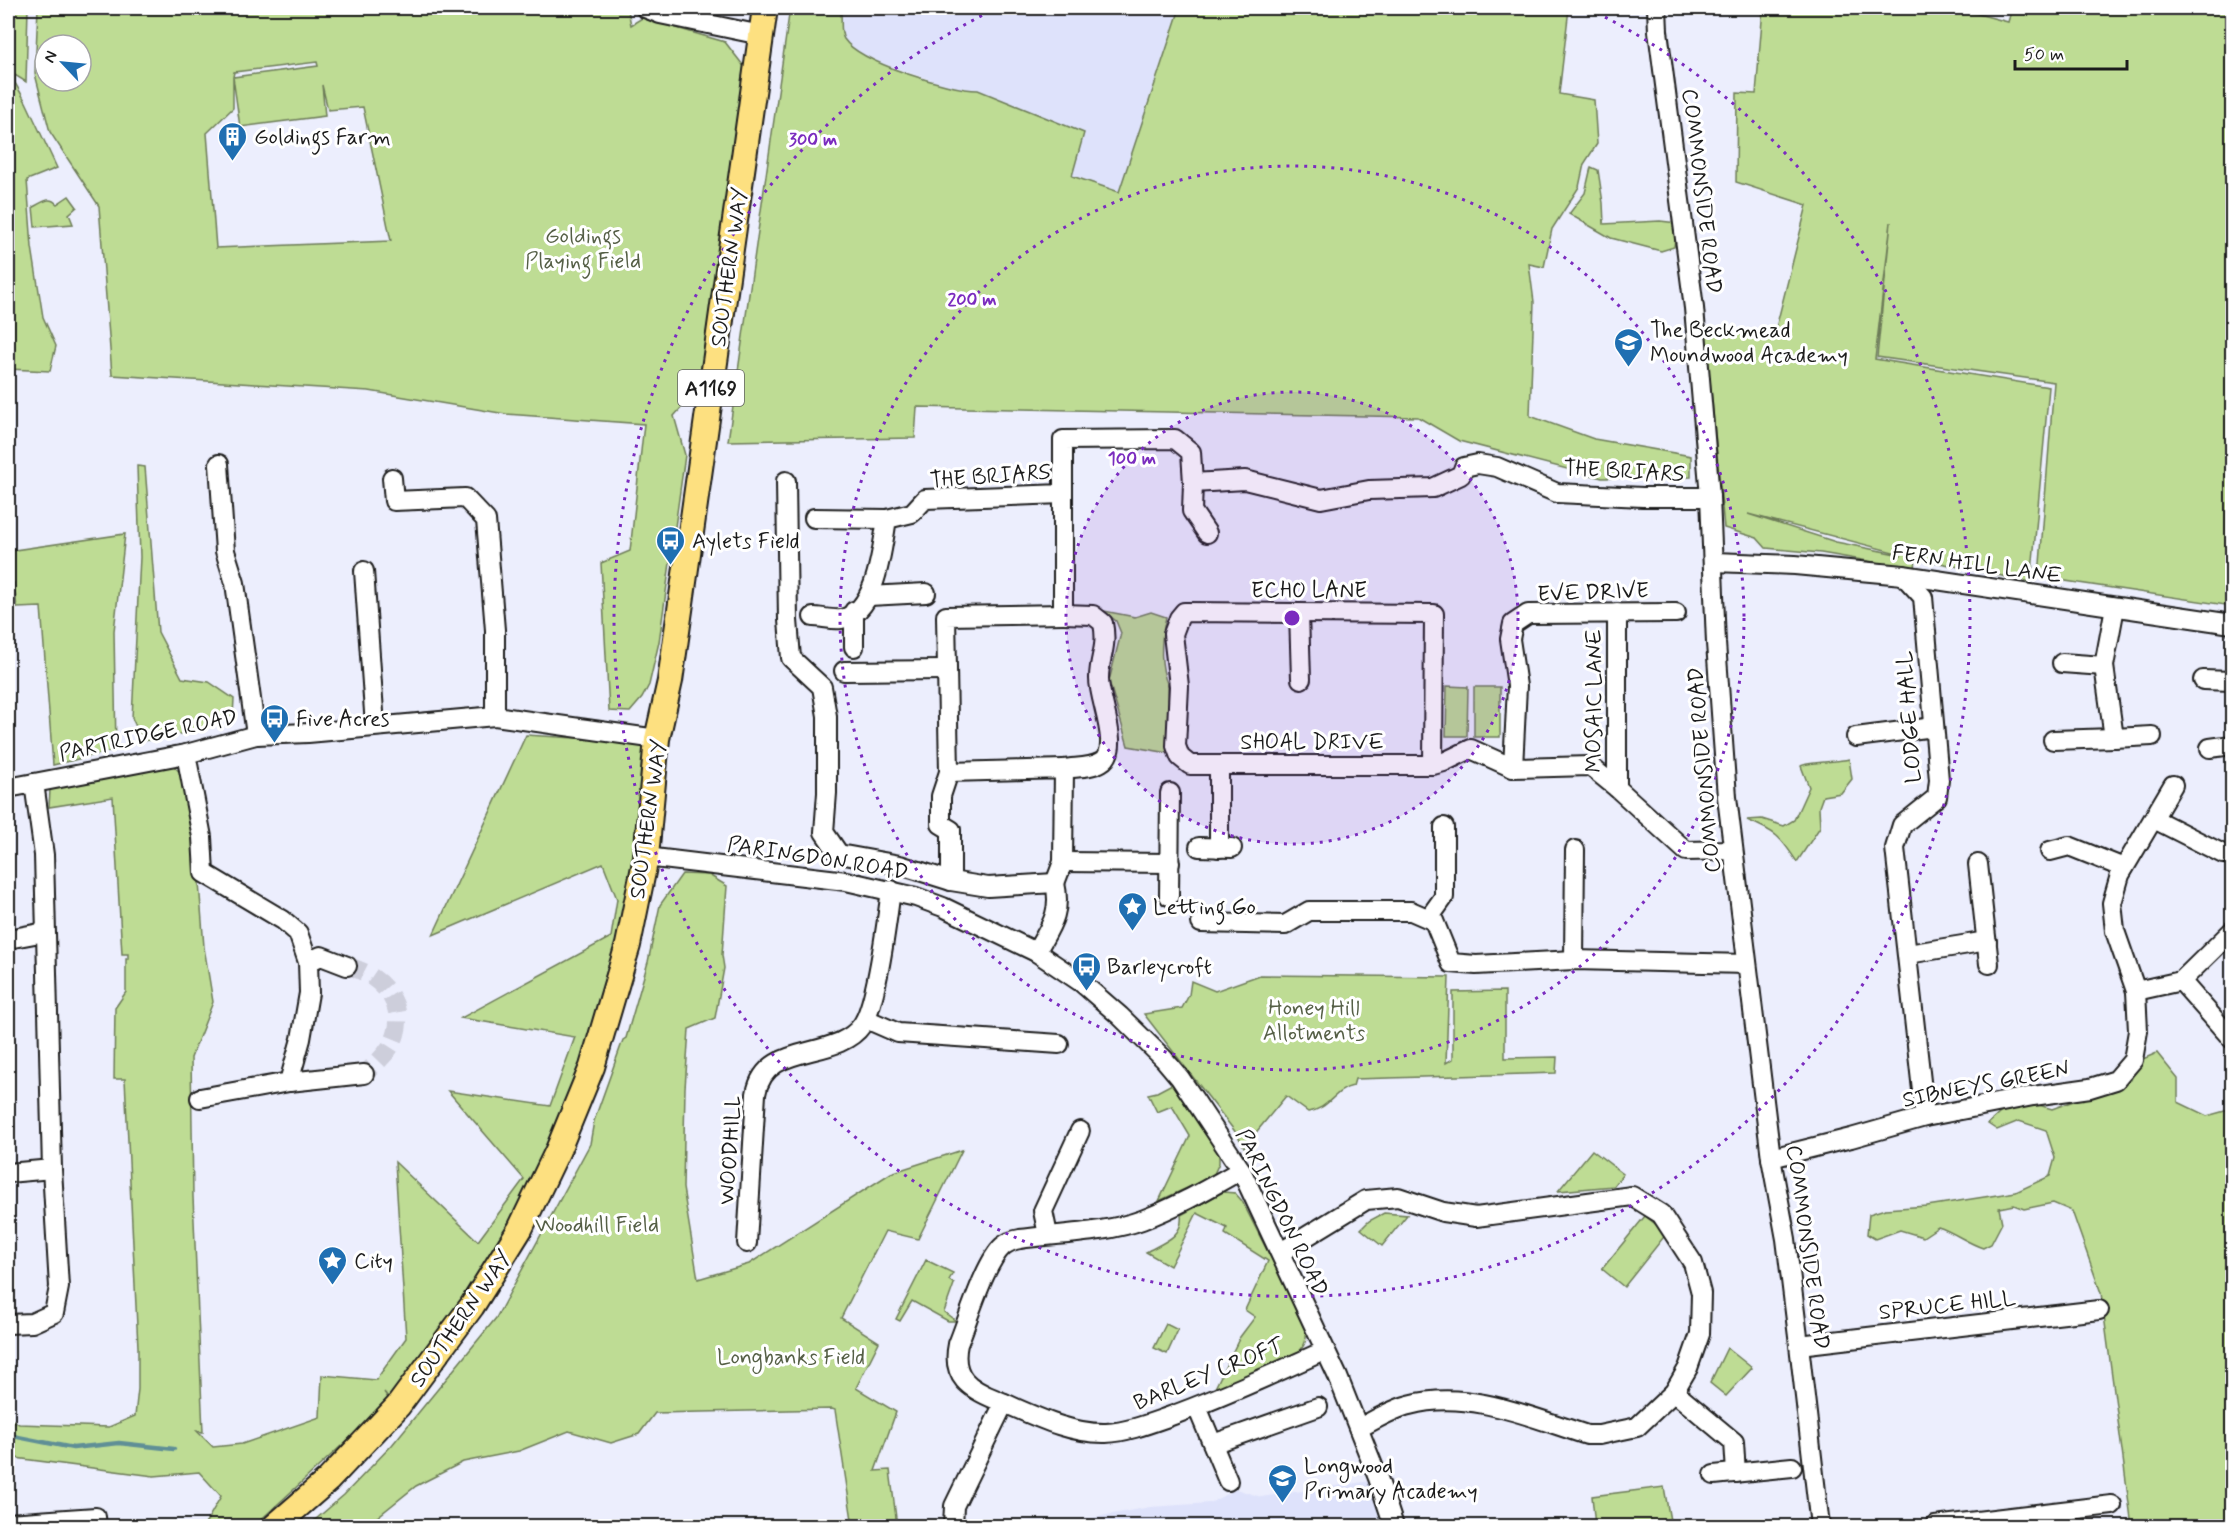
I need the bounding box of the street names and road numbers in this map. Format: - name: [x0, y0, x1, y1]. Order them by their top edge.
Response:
- street label: COMMONSIDE ROAD: [1675, 87, 1727, 295]
- street label: SOUTHERN WAY: [705, 186, 755, 349]
- road number: A1169: [678, 370, 744, 406]
- street label: THE BRIARS: [1563, 455, 1685, 489]
- street label: THE BRIARS: [929, 459, 1051, 495]
- street label: FERN HILL LANE: [1890, 539, 2063, 591]
- street label: ECHO LANE: [1251, 577, 1367, 605]
- street label: EVE DRIVE: [1537, 577, 1650, 609]
- street label: MOSAIC LANE: [1581, 629, 1609, 773]
- street label: LODGE HALL: [1891, 650, 1929, 784]
- street label: COMMONSIDE ROAD: [1682, 666, 1728, 874]
- street label: PARTRIDGE ROAD: [57, 703, 240, 769]
- street label: SHOAL DRIVE: [1240, 729, 1384, 757]
- street label: SOUTHERN WAY: [624, 738, 674, 901]
- street label: PARINGDON ROAD: [725, 831, 910, 887]
- street label: SIBNEYS GREEN: [1900, 1055, 2072, 1115]
- street label: WOODHILL: [713, 1095, 749, 1206]
- street label: PARINGDON ROAD: [1229, 1125, 1334, 1301]
- street label: COMMONSIDE ROAD: [1779, 1143, 1835, 1351]
- street label: SOUTHERN WAY: [404, 1245, 519, 1393]
- street label: SPRUCE HILL: [1877, 1285, 2017, 1327]
- street label: BARLEY CROFT: [1130, 1332, 1289, 1418]

